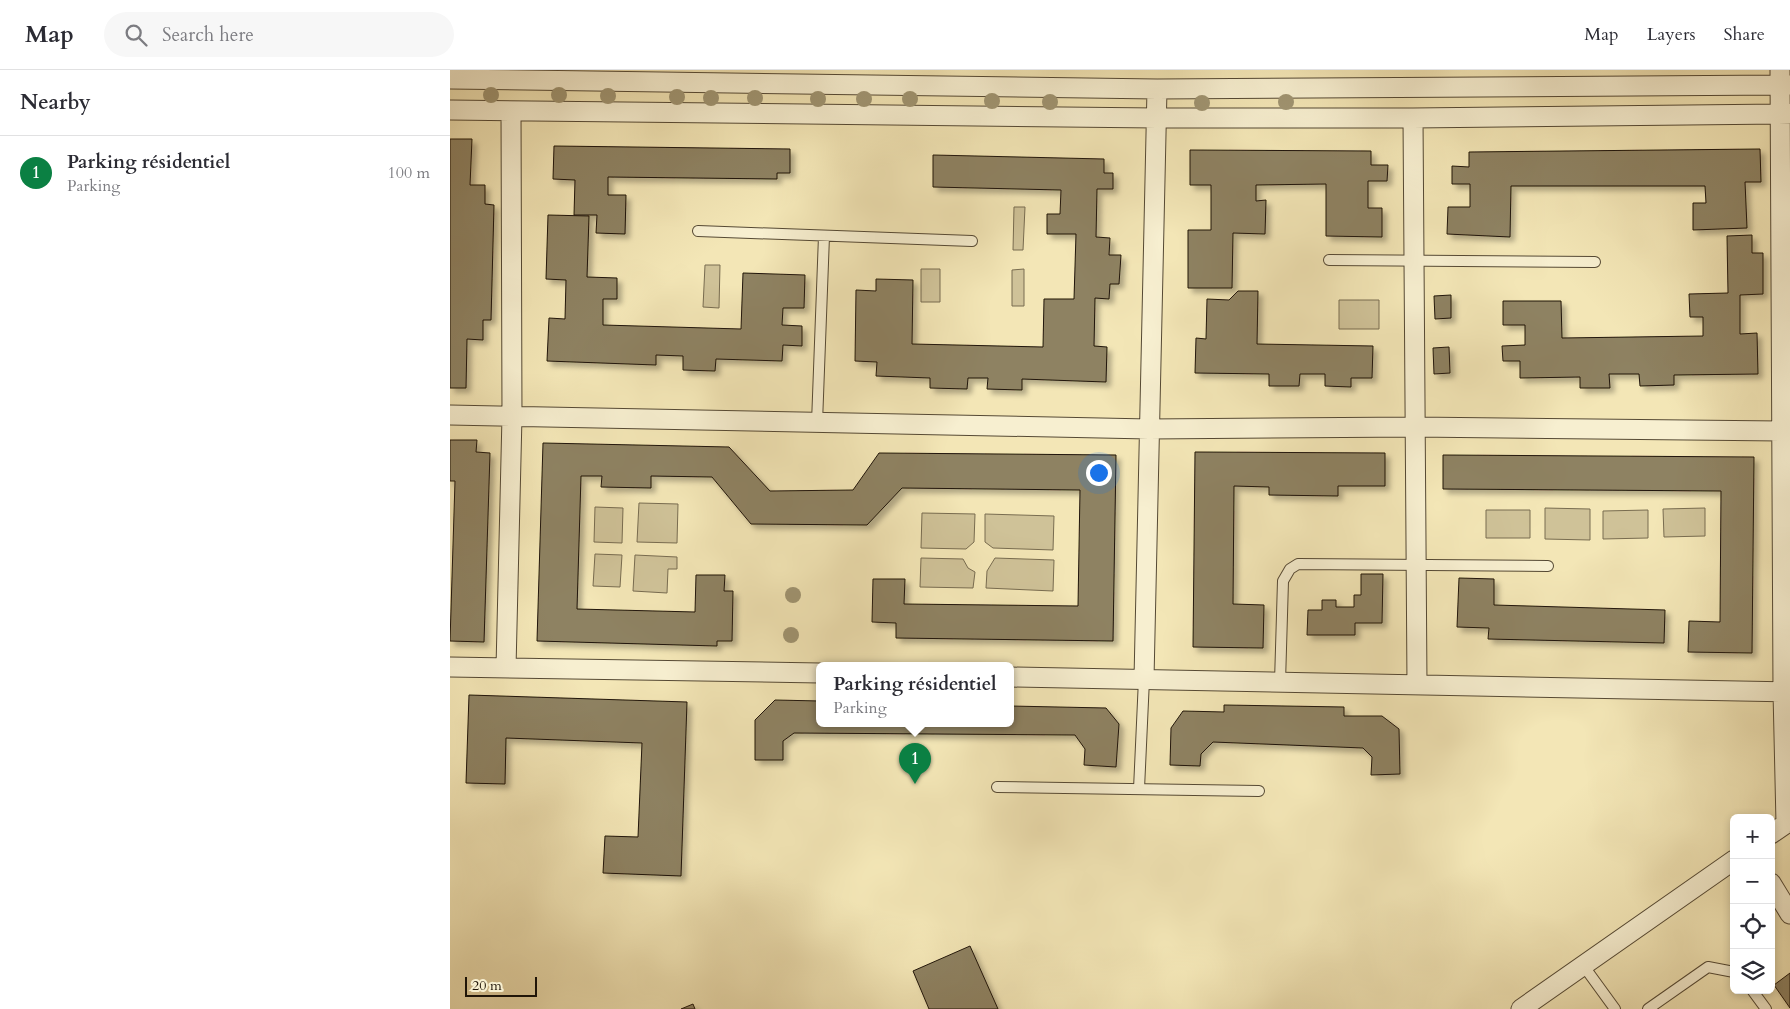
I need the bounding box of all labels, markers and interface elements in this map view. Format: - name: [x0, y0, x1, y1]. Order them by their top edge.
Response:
- search box: [104, 12, 454, 57]
- text: Map: [25, 18, 74, 51]
- icon: search: [122, 21, 150, 49]
- text: Search here: [162, 22, 254, 48]
- text: Map: [1584, 22, 1619, 47]
- text: Layers: [1647, 22, 1696, 47]
- text: Share: [1724, 22, 1765, 47]
- text: Nearby: [20, 88, 91, 117]
- text: Parking résidentiel: [67, 149, 230, 175]
- text: 1: [32, 162, 40, 184]
- text: 100 m: [388, 162, 430, 184]
- text: Parking: [67, 175, 120, 197]
- your location: [1086, 460, 1112, 486]
- popup: [816, 662, 1014, 727]
- text: Parking résidentiel: [833, 671, 997, 697]
- text: Parking: [833, 697, 887, 719]
- pin: 1: [899, 743, 931, 784]
- map controls: [1730, 814, 1775, 994]
- button: +: [1730, 814, 1775, 859]
- button: −: [1730, 859, 1775, 904]
- button: locate: [1730, 904, 1775, 949]
- button: layers: [1730, 949, 1775, 994]
- scale bar: [465, 974, 538, 997]
- text: 20 m: [472, 976, 502, 995]

